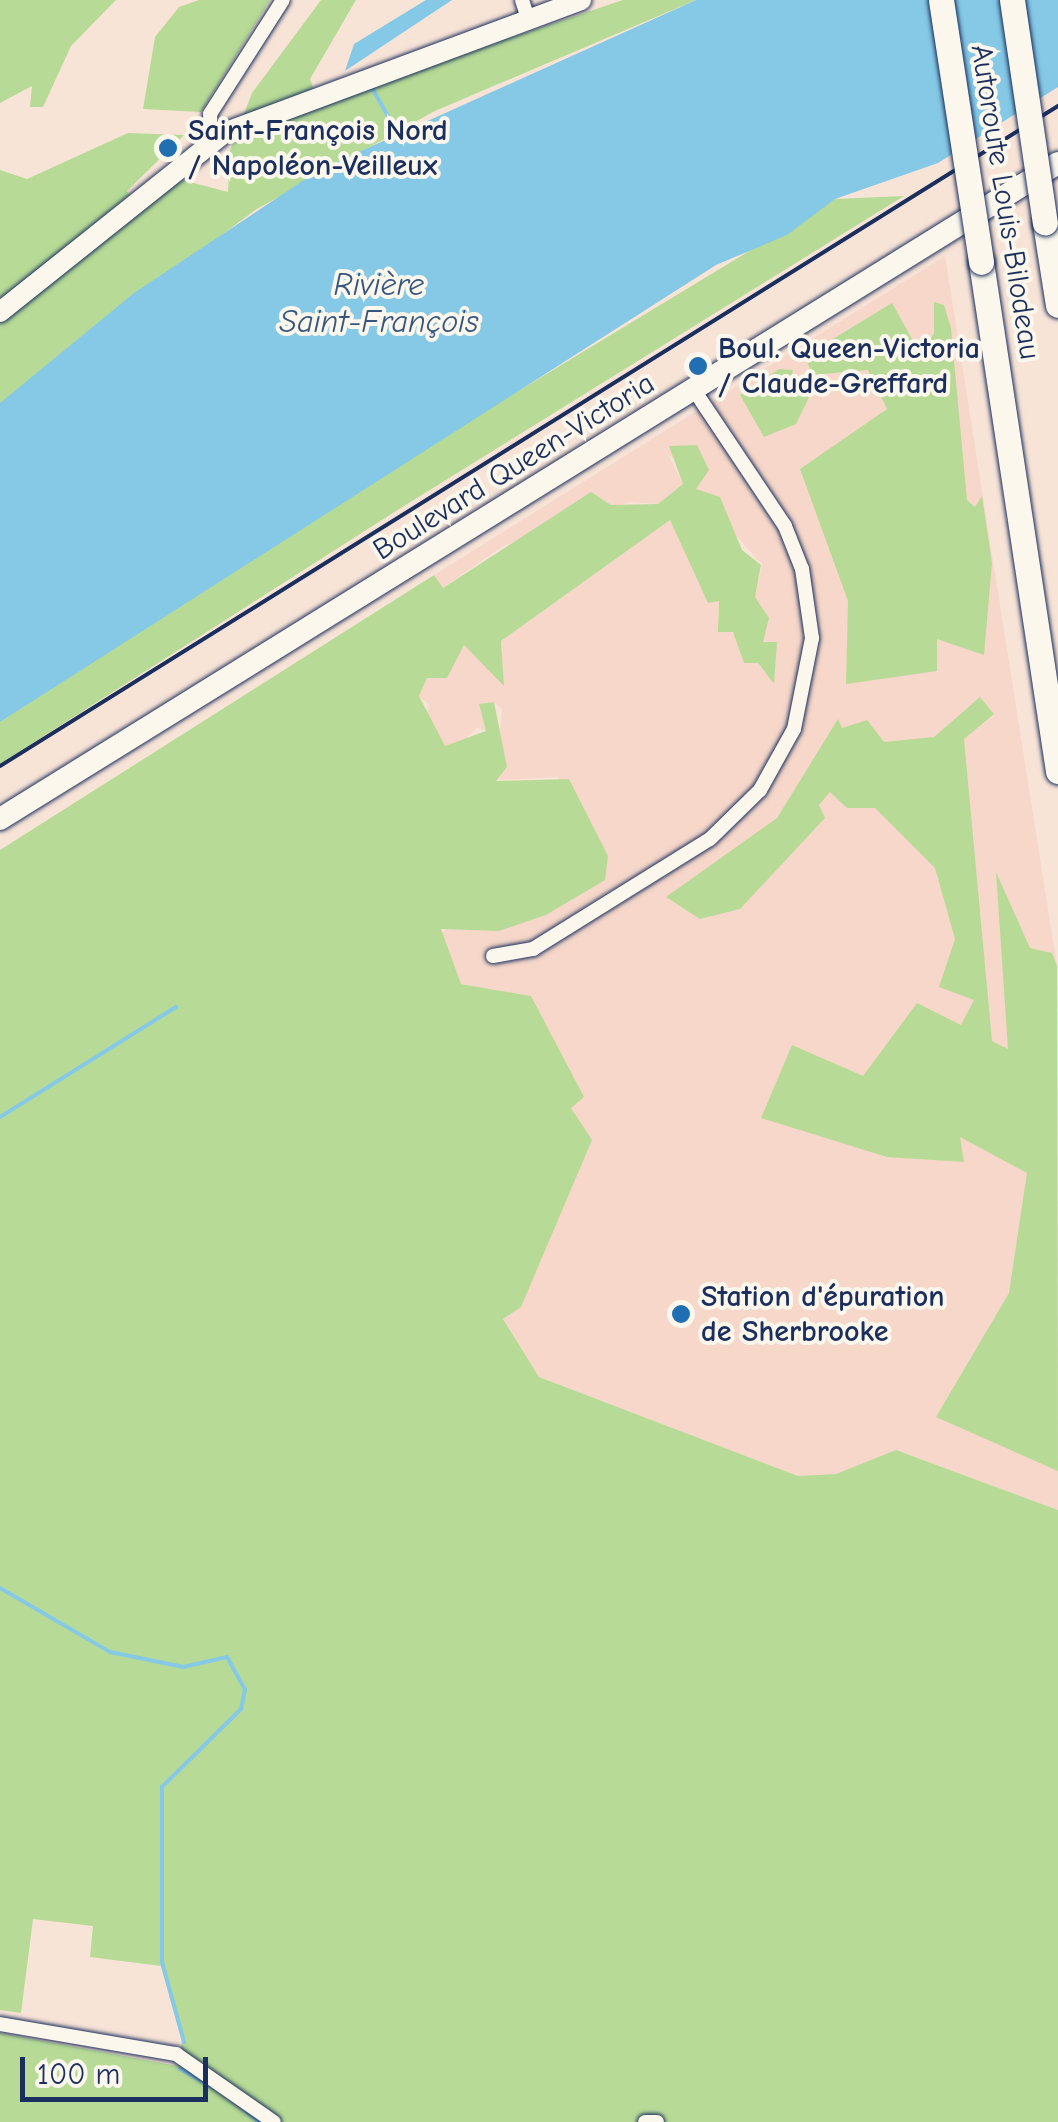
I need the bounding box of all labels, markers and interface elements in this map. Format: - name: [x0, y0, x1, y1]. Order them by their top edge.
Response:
- street label: Autoroute Louis-Bilodeau: [962, 42, 1048, 362]
- place label: Saint-François Nord / Napoléon-Veilleux: [188, 113, 448, 184]
- marker: Saint-François Nord / Napoléon-Veilleux: [157, 137, 179, 159]
- water label: Rivière Saint-François: [279, 267, 479, 342]
- place label: Boul. Queen-Victoria / Claude-Greffard: [718, 331, 980, 402]
- marker: Boul. Queen-Victoria / Claude-Greffard: [687, 355, 709, 377]
- street label: Boulevard Queen-Victoria: [367, 366, 661, 568]
- place label: Station d'épuration de Sherbrooke: [701, 1279, 944, 1350]
- marker: Station d'épuration de Sherbrooke: [670, 1303, 692, 1325]
- scale bar: [25, 2037, 212, 2099]
- text: 100 m: [37, 2057, 120, 2092]

